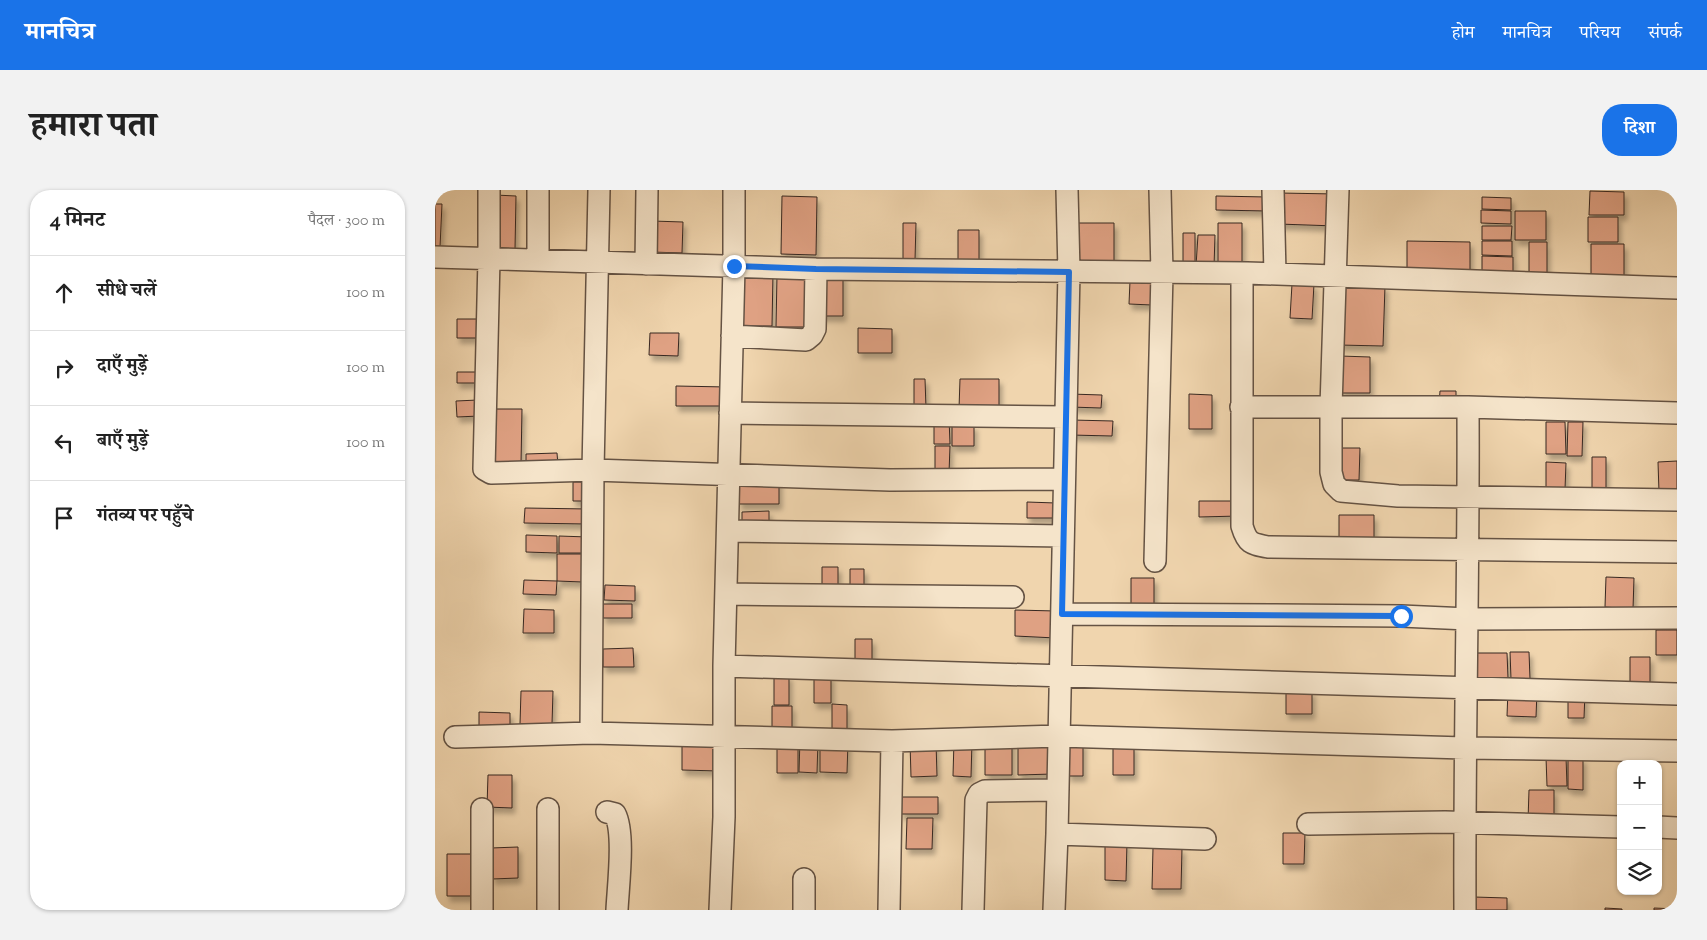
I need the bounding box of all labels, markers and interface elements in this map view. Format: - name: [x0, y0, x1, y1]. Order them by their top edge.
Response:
- text: मानचित्र: [25, 16, 95, 50]
- text: होम: [1452, 21, 1475, 47]
- text: मानचित्र: [1503, 21, 1551, 47]
- text: परिचय: [1579, 21, 1620, 47]
- text: संपर्क: [1648, 21, 1682, 47]
- text: हमारा पता: [30, 102, 157, 153]
- button: दिशा: [1602, 104, 1677, 156]
- text: 4 मिनट: [50, 206, 105, 236]
- text: पैदल · 300 m: [308, 210, 385, 233]
- route end: [723, 255, 746, 278]
- text: सीधे चलें: [97, 278, 156, 305]
- icon: ahead: [50, 279, 78, 307]
- text: 100 m: [346, 282, 385, 305]
- text: दाएँ मुड़ें: [97, 353, 148, 380]
- icon: right: [50, 354, 78, 382]
- text: 100 m: [346, 357, 385, 380]
- text: बाएँ मुड़ें: [97, 428, 148, 455]
- icon: left: [50, 429, 78, 457]
- text: 100 m: [346, 432, 385, 455]
- text: गंतव्य पर पहुँचे: [97, 503, 193, 530]
- icon: arrive: [50, 504, 78, 532]
- route start: [1390, 605, 1413, 628]
- map controls: [1617, 760, 1662, 895]
- button: +: [1617, 760, 1662, 805]
- button: −: [1617, 805, 1662, 850]
- button: layers: [1617, 850, 1662, 895]

